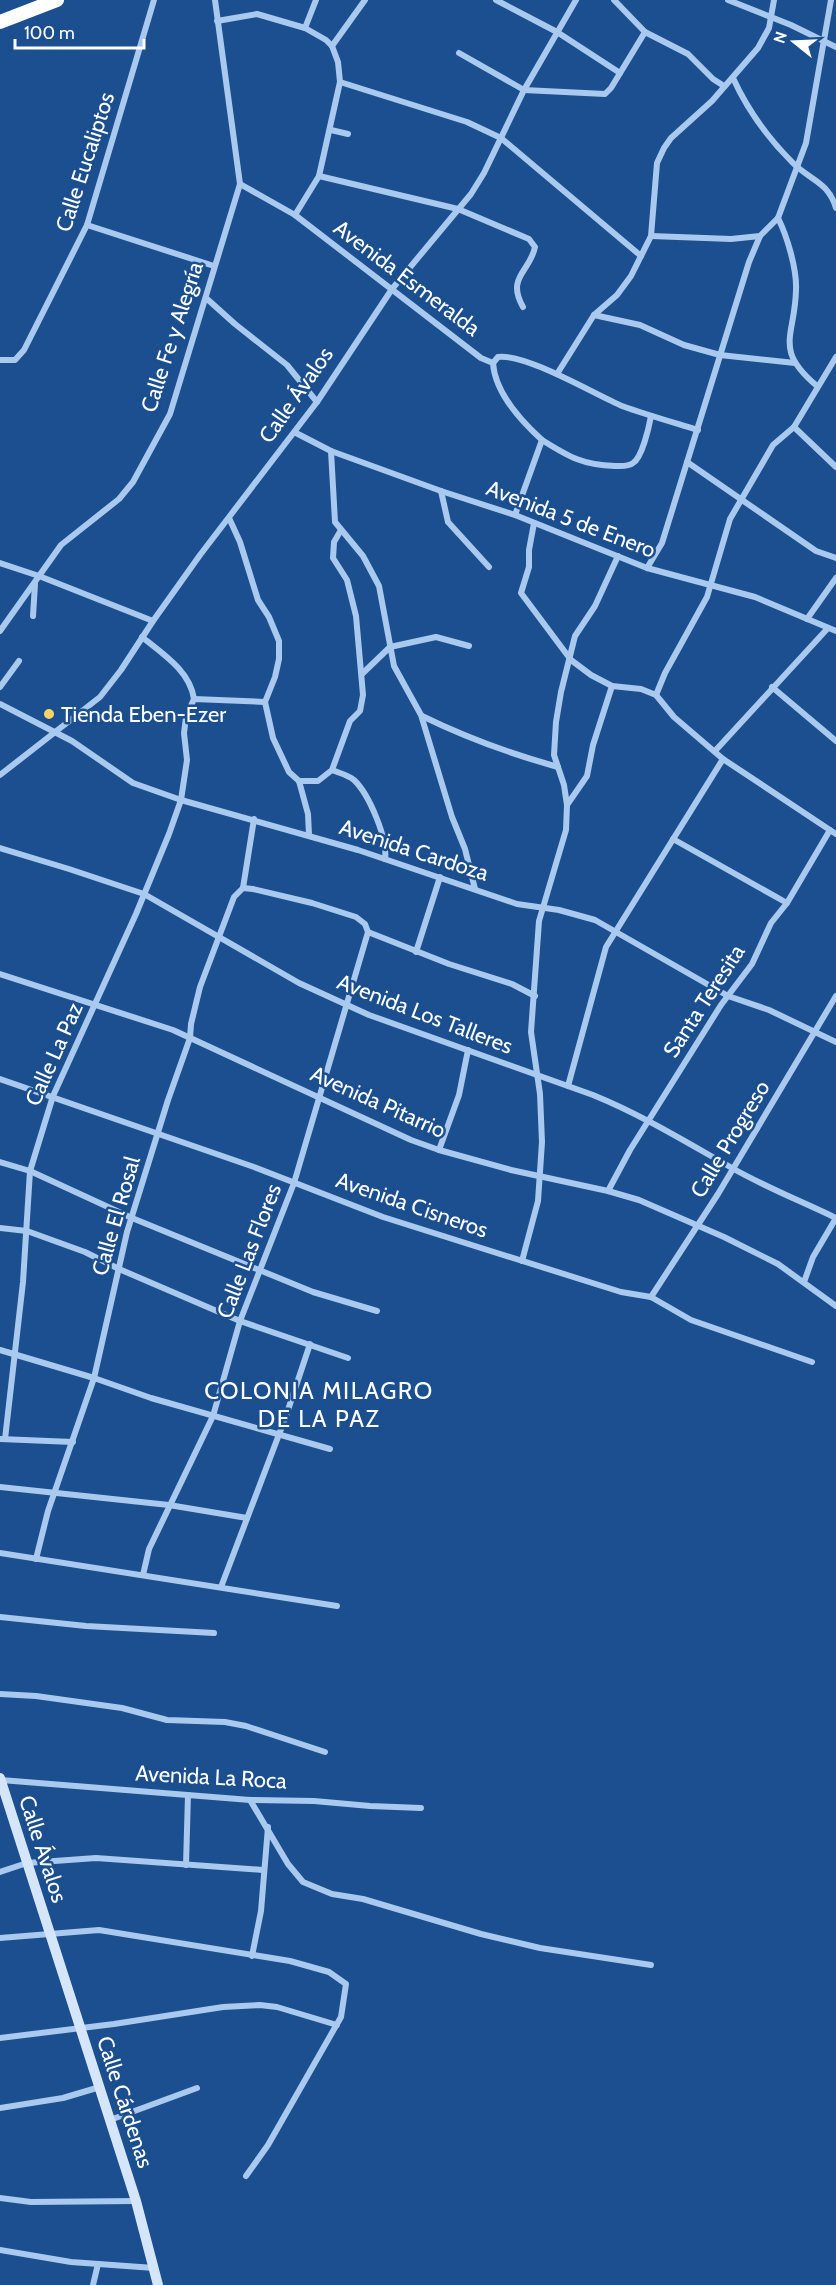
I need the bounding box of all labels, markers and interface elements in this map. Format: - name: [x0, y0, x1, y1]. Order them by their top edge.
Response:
- scale bar: [15, 12, 144, 50]
- north arrow: [764, 12, 824, 72]
- text: 100 m: [24, 22, 75, 44]
- text: N: [769, 29, 791, 46]
- street label: Calle Eucaliptos: [50, 89, 120, 235]
- street label: Avenida Esmeralda: [328, 214, 486, 342]
- street label: Calle Fe y Alegría: [135, 258, 209, 415]
- street label: Calle Ávalos: [253, 342, 339, 448]
- street label: Avenida 5 de Enero: [483, 474, 659, 564]
- place label: Tienda Eben-Ezer: [61, 701, 226, 728]
- marker: Tienda Eben-Ezer: [42, 707, 56, 721]
- street label: Avenida Cardoza: [336, 813, 492, 887]
- street label: Santa Teresita: [657, 939, 751, 1063]
- street label: Avenida Los Talleres: [333, 968, 517, 1060]
- street label: Calle La Paz: [19, 998, 89, 1110]
- street label: Avenida Pitarrio: [306, 1060, 450, 1144]
- street label: Calle Progreso: [684, 1076, 776, 1202]
- street label: Calle El Rosal: [86, 1153, 146, 1279]
- street label: Avenida Cisneros: [333, 1166, 491, 1244]
- street label: Calle Las Flores: [211, 1180, 287, 1322]
- district label: COLONIA MILAGRO DE LA PAZ: [204, 1376, 434, 1433]
- street label: Avenida La Roca: [135, 1760, 288, 1794]
- street label: Calle Ávalos: [13, 1792, 73, 1906]
- street label: Calle Cárdenas: [91, 2033, 159, 2171]

